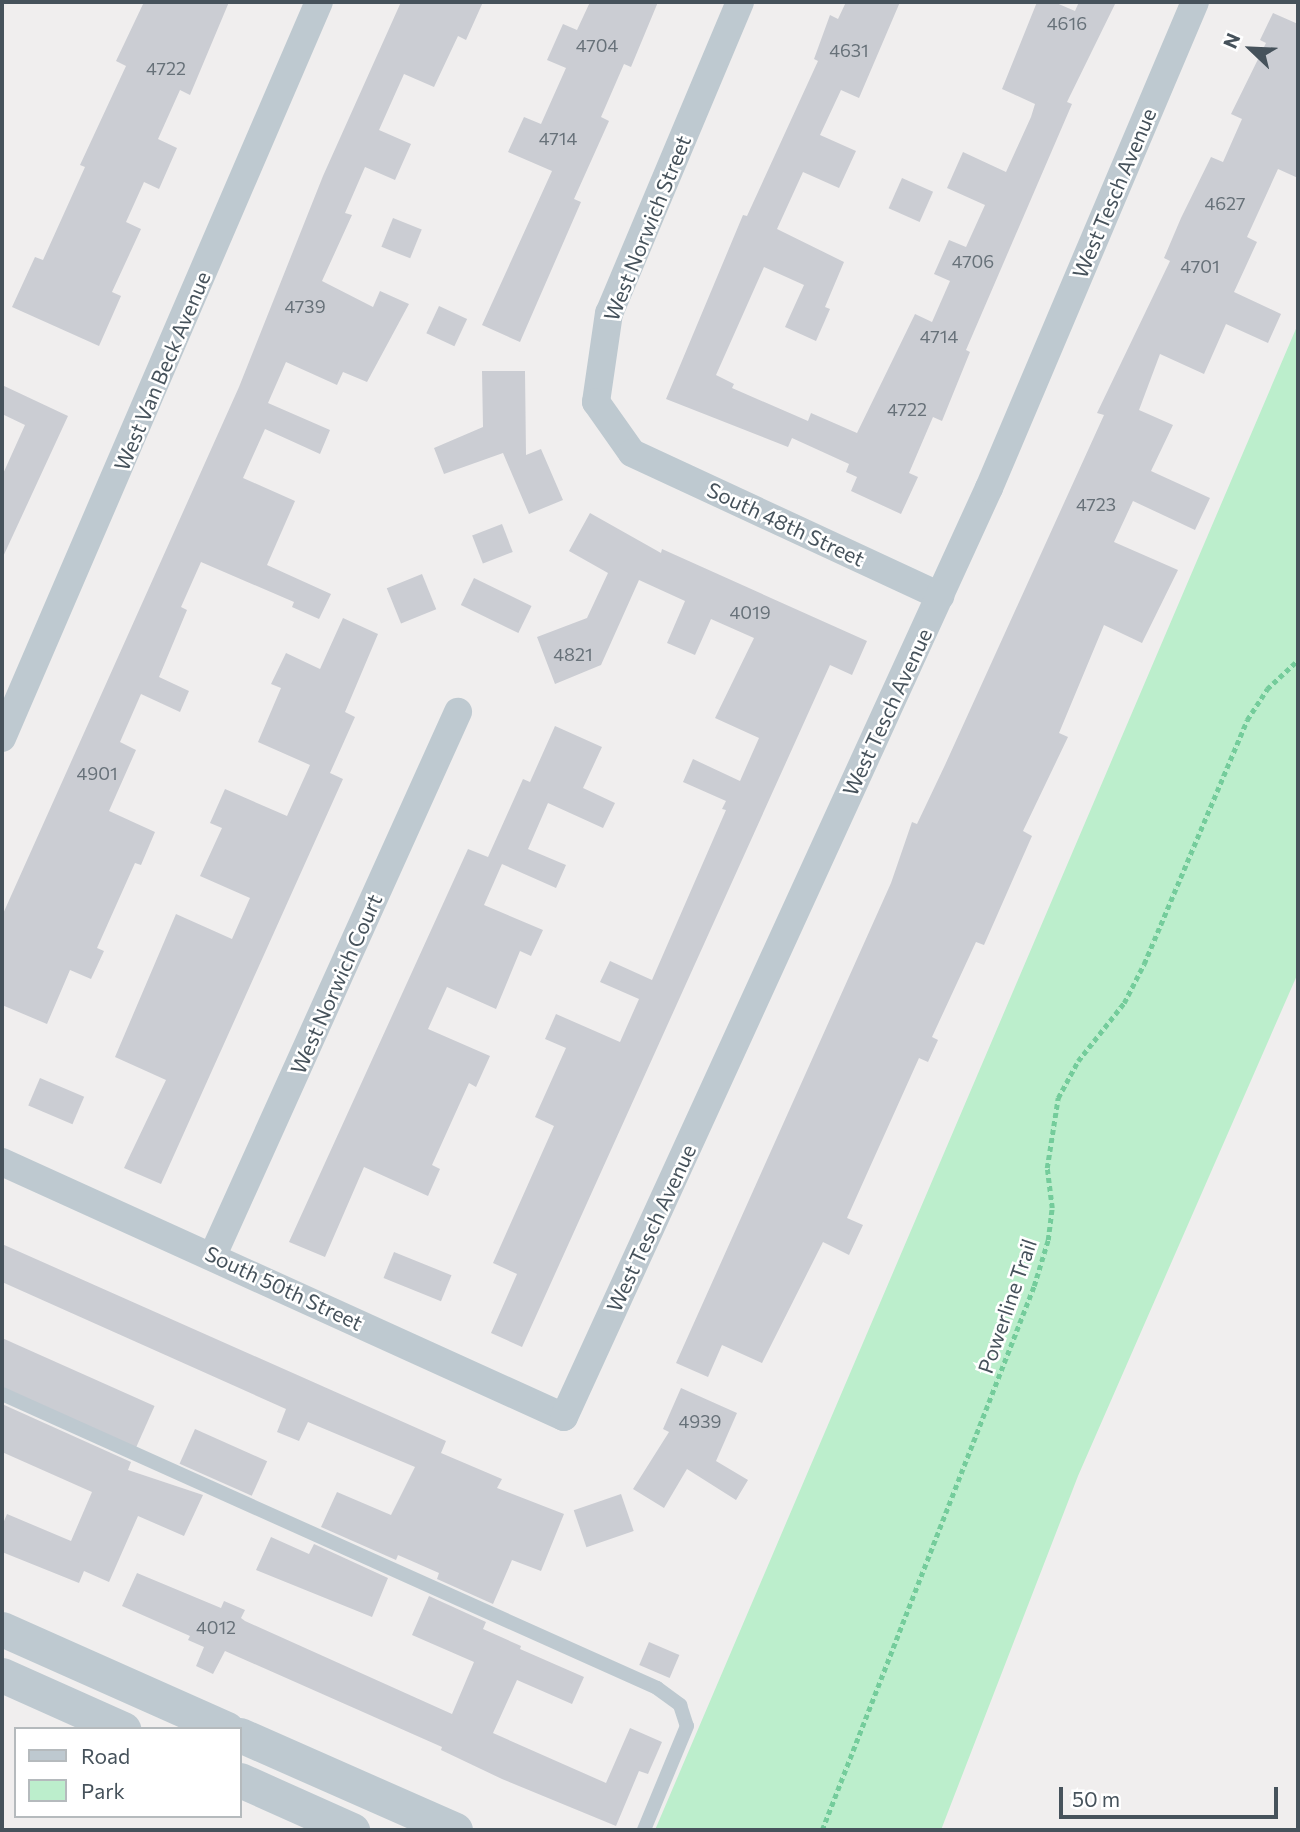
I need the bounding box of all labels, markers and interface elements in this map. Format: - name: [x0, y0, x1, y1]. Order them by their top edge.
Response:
- house number: 4616: [1047, 12, 1087, 34]
- north arrow: [1216, 14, 1286, 84]
- text: N: [1218, 30, 1245, 52]
- house number: 4704: [576, 34, 618, 56]
- house number: 4631: [829, 39, 869, 61]
- house number: 4722: [146, 57, 186, 79]
- street label: West Tesch Avenue: [1067, 104, 1161, 282]
- house number: 4714: [539, 127, 577, 149]
- street label: West Norwich Street: [598, 132, 696, 324]
- house number: 4627: [1204, 192, 1246, 214]
- house number: 4706: [952, 250, 994, 272]
- house number: 4701: [1180, 255, 1220, 277]
- street label: West Van Beck Avenue: [109, 268, 215, 474]
- house number: 4739: [284, 295, 326, 317]
- house number: 4714: [920, 325, 958, 347]
- house number: 4722: [887, 398, 927, 420]
- street label: South 48th Street: [703, 477, 869, 571]
- house number: 4723: [1076, 493, 1116, 515]
- house number: 4019: [729, 601, 771, 623]
- street label: West Tesch Avenue: [837, 624, 937, 800]
- house number: 4821: [553, 643, 593, 665]
- house number: 4901: [76, 762, 118, 784]
- street label: West Norwich Court: [285, 890, 387, 1078]
- street label: West Tesch Avenue: [601, 1140, 701, 1316]
- street label: Powerline Trail: [972, 1236, 1042, 1376]
- street label: South 50th Street: [201, 1240, 367, 1336]
- house number: 4939: [679, 1410, 721, 1432]
- house number: 4012: [196, 1616, 236, 1638]
- legend: [14, 1727, 242, 1818]
- text: Road: [81, 1743, 130, 1768]
- scale bar: [1062, 1772, 1281, 1816]
- text: Park: [81, 1778, 125, 1803]
- text: 50 m: [1072, 1786, 1120, 1811]

